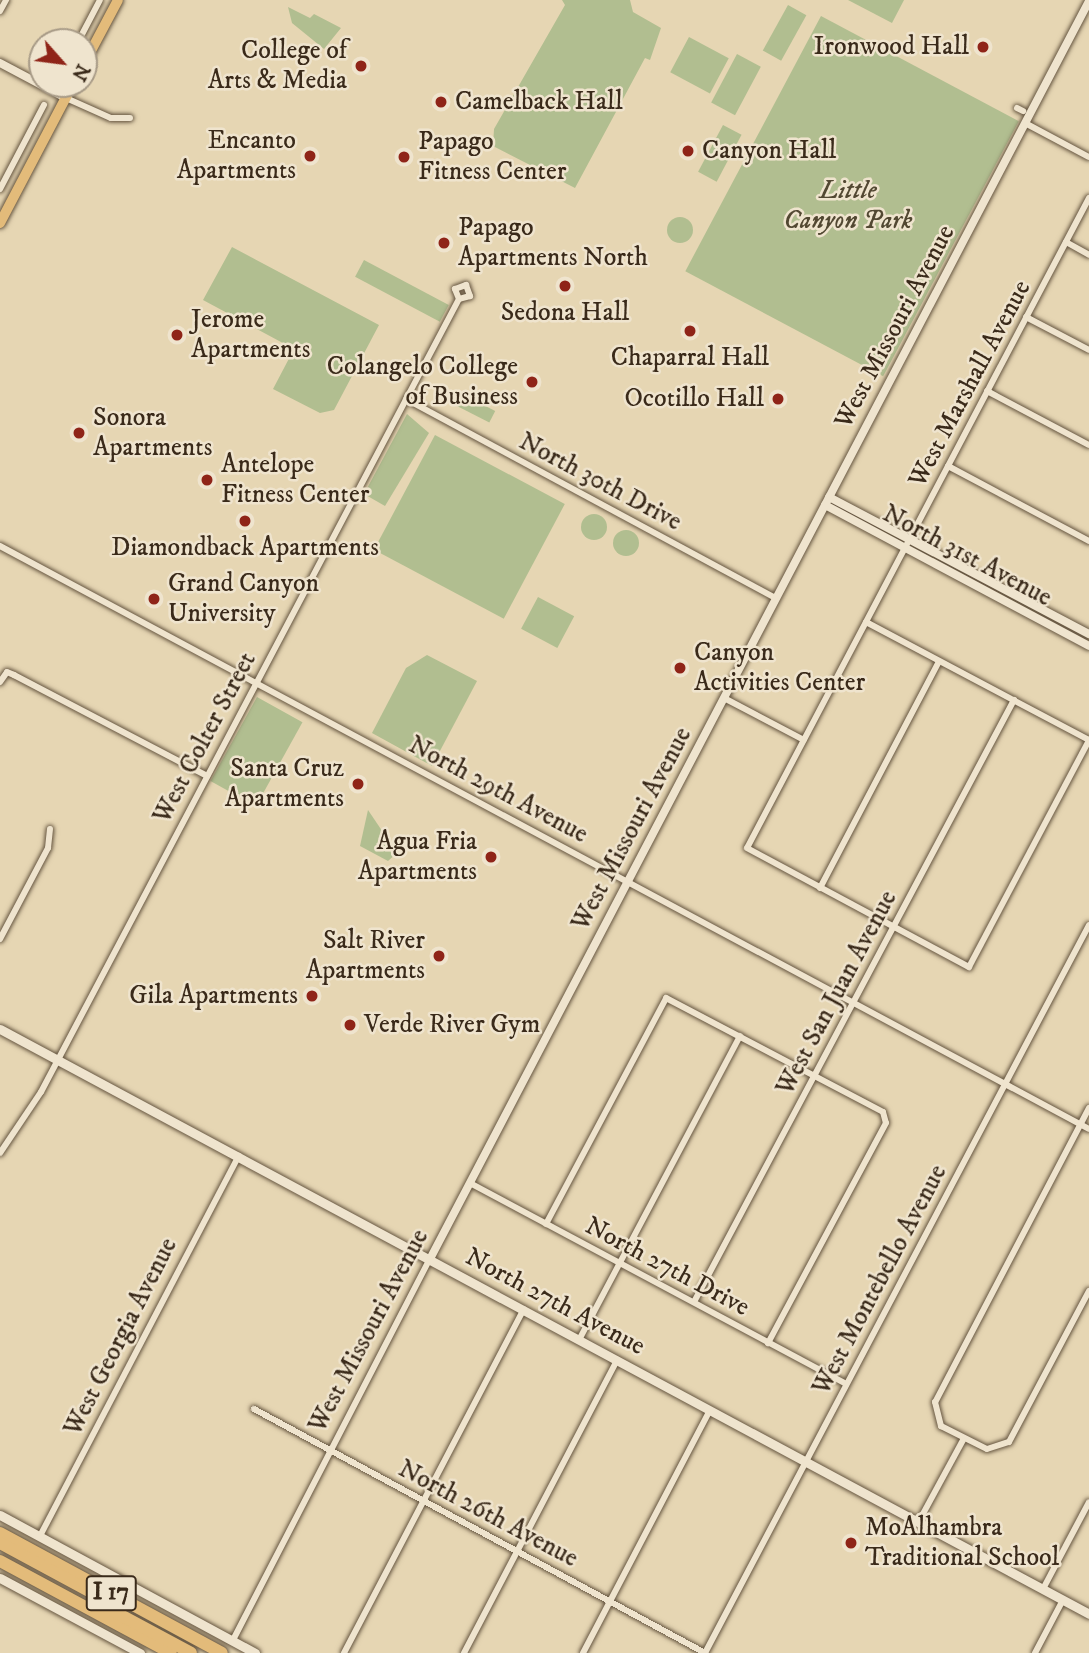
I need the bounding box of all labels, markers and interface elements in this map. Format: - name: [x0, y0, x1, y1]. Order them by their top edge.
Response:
- north arrow: [28, 28, 98, 98]
- place label: Ironwood Hall: [814, 31, 969, 63]
- place label: College of Arts & Media: [208, 35, 347, 96]
- marker: Ironwood Hall: [975, 39, 991, 55]
- marker: College of Arts & Media: [353, 58, 369, 74]
- text: N: [66, 60, 94, 84]
- place label: Camelback Hall: [455, 86, 623, 118]
- marker: Camelback Hall: [433, 94, 449, 110]
- place label: Encanto Apartments: [177, 125, 296, 186]
- place label: Papago Fitness Center: [418, 126, 566, 188]
- place label: Canyon Hall: [702, 135, 836, 167]
- marker: Canyon Hall: [680, 143, 696, 159]
- marker: Encanto Apartments: [302, 148, 318, 164]
- marker: Papago Fitness Center: [396, 149, 412, 165]
- park label: Little Canyon Park: [784, 175, 912, 236]
- place label: Papago Apartments North: [458, 212, 648, 274]
- street label: West Missouri Avenue: [828, 220, 962, 434]
- marker: Papago Apartments North: [436, 235, 452, 251]
- street label: West Marshall Avenue: [902, 275, 1038, 493]
- marker: Sedona Hall: [557, 278, 573, 294]
- place label: Sedona Hall: [501, 297, 629, 329]
- place label: Jerome Apartments: [191, 304, 310, 366]
- marker: Chaparral Hall: [682, 323, 698, 339]
- marker: Jerome Apartments: [169, 327, 185, 343]
- place label: Chaparral Hall: [611, 342, 769, 374]
- place label: Colangelo College of Business: [327, 351, 518, 412]
- marker: Colangelo College of Business: [524, 374, 540, 390]
- place label: Ocotillo Hall: [624, 383, 764, 415]
- marker: Ocotillo Hall: [770, 391, 786, 407]
- place label: Sonora Apartments: [93, 402, 212, 464]
- marker: Sonora Apartments: [71, 425, 87, 441]
- street label: North 30th Drive: [513, 426, 687, 538]
- place label: Antelope Fitness Center: [221, 449, 369, 510]
- marker: Antelope Fitness Center: [199, 472, 215, 488]
- street label: North 31st Avenue: [877, 498, 1057, 614]
- marker: Diamondback Apartments: [237, 513, 253, 529]
- place label: Diamondback Apartments: [111, 532, 379, 564]
- place label: Grand Canyon University: [168, 568, 319, 630]
- marker: Grand Canyon University: [146, 591, 162, 607]
- place label: Canyon Activities Center: [694, 637, 865, 698]
- street label: West Colter Street: [147, 647, 263, 829]
- marker: Canyon Activities Center: [672, 660, 688, 676]
- street label: West Missouri Avenue: [565, 722, 699, 936]
- street label: North 29th Avenue: [403, 730, 593, 850]
- place label: Santa Cruz Apartments: [225, 753, 344, 814]
- marker: Santa Cruz Apartments: [350, 776, 366, 792]
- place label: Agua Fria Apartments: [358, 826, 477, 888]
- marker: Agua Fria Apartments: [483, 849, 499, 865]
- street label: West San Juan Avenue: [770, 885, 904, 1101]
- place label: Salt River Apartments: [306, 925, 425, 986]
- marker: Salt River Apartments: [431, 948, 447, 964]
- place label: Gila Apartments: [129, 980, 298, 1012]
- marker: Gila Apartments: [304, 988, 320, 1004]
- place label: Verde River Gym: [364, 1009, 540, 1041]
- marker: Verde River Gym: [342, 1017, 358, 1033]
- street label: West Montebello Avenue: [806, 1160, 954, 1400]
- street label: North 27th Drive: [579, 1211, 755, 1323]
- street label: West Missouri Avenue: [302, 1224, 436, 1438]
- street label: West Georgia Avenue: [58, 1233, 184, 1441]
- street label: North 27th Avenue: [460, 1242, 650, 1362]
- street label: North 26th Avenue: [393, 1453, 583, 1575]
- place label: MoAlhambra Traditional School: [865, 1512, 1059, 1574]
- marker: MoAlhambra Traditional School: [843, 1535, 859, 1551]
- road number: I 17: [85, 1573, 137, 1614]

